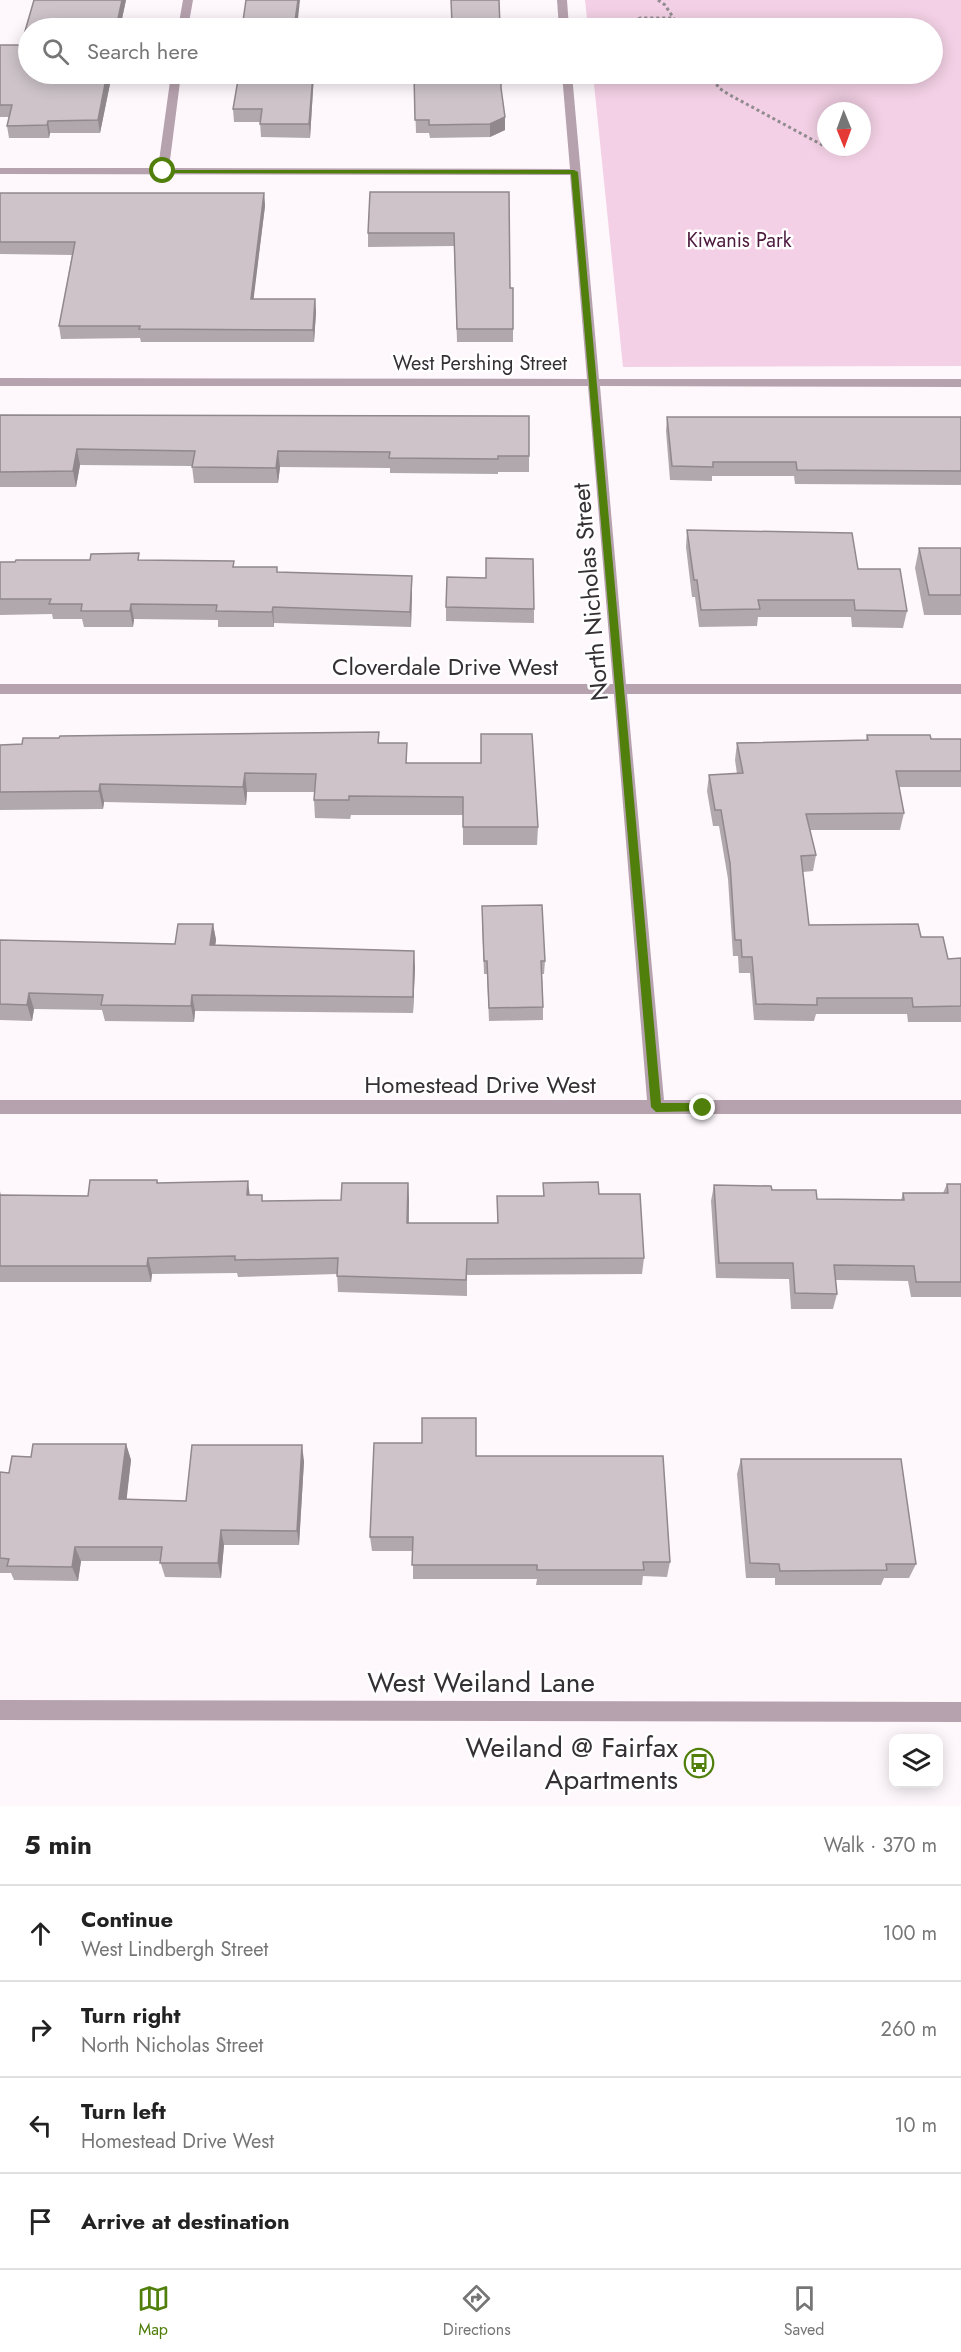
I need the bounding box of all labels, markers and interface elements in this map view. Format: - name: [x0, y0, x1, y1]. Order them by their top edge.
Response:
- search box: [18, 18, 943, 84]
- icon: search: [39, 35, 72, 68]
- text: Search here: [87, 35, 198, 67]
- north arrow: [817, 102, 871, 156]
- route start: [149, 157, 175, 183]
- park label: Kiwanis Park: [686, 226, 792, 255]
- street label: West Pershing Street: [393, 349, 567, 378]
- street label: North Nicholas Street: [563, 481, 617, 702]
- street label: Cloverdale Drive West: [332, 649, 558, 684]
- street label: Homestead Drive West: [364, 1067, 596, 1102]
- route end: [689, 1094, 715, 1120]
- street label: West Weiland Lane: [367, 1662, 595, 1703]
- place label: Weiland @ Fairfax Apartments: [465, 1727, 678, 1800]
- map controls: [889, 1734, 943, 1788]
- button: layers: [889, 1734, 943, 1788]
- bus stop icon: Weiland @ Fairfax Apartments: [683, 1747, 715, 1779]
- text: 5 min: [24, 1826, 92, 1864]
- text: Walk · 370 m: [823, 1831, 937, 1860]
- text: Continue: [81, 1903, 173, 1935]
- icon: ahead: [24, 1917, 57, 1950]
- text: 100 m: [882, 1919, 937, 1948]
- text: West Lindbergh Street: [81, 1935, 268, 1964]
- text: Turn right: [81, 1999, 181, 2031]
- icon: right: [24, 2013, 57, 2046]
- text: 260 m: [881, 2015, 937, 2044]
- text: North Nicholas Street: [81, 2031, 263, 2060]
- text: Turn left: [81, 2095, 166, 2127]
- icon: left: [24, 2109, 57, 2142]
- text: 10 m: [894, 2111, 937, 2140]
- text: Homestead Drive West: [81, 2127, 274, 2156]
- icon: arrive: [24, 2205, 57, 2238]
- text: Arrive at destination: [81, 2205, 290, 2237]
- tab: Map: [137, 2282, 170, 2341]
- tab: Directions: [443, 2282, 511, 2341]
- tab: Saved: [784, 2282, 824, 2341]

